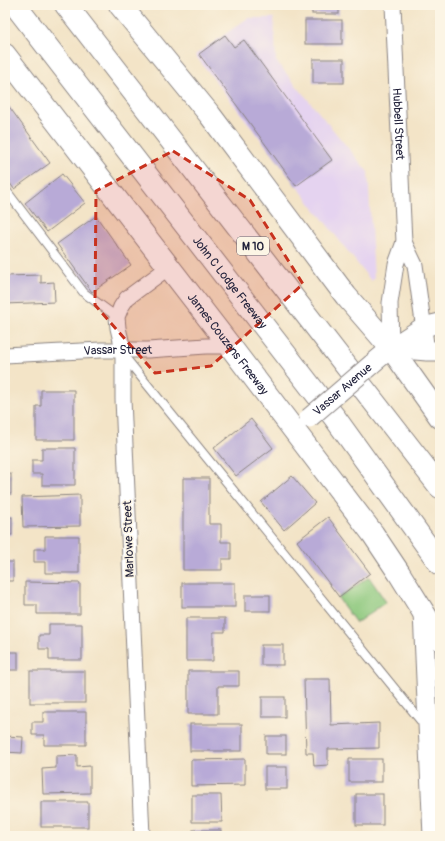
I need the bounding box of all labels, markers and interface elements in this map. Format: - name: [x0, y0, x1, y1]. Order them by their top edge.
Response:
- street label: Hubbell Street: [389, 87, 408, 160]
- street label: John C Lodge Freeway: [189, 233, 270, 332]
- road number: M 10: [237, 237, 269, 255]
- street label: James Couzens Freeway: [184, 290, 272, 398]
- street label: Vassar Street: [83, 342, 153, 358]
- street label: Vassar Avenue: [310, 360, 375, 419]
- street label: Marlowe Street: [120, 500, 138, 578]

